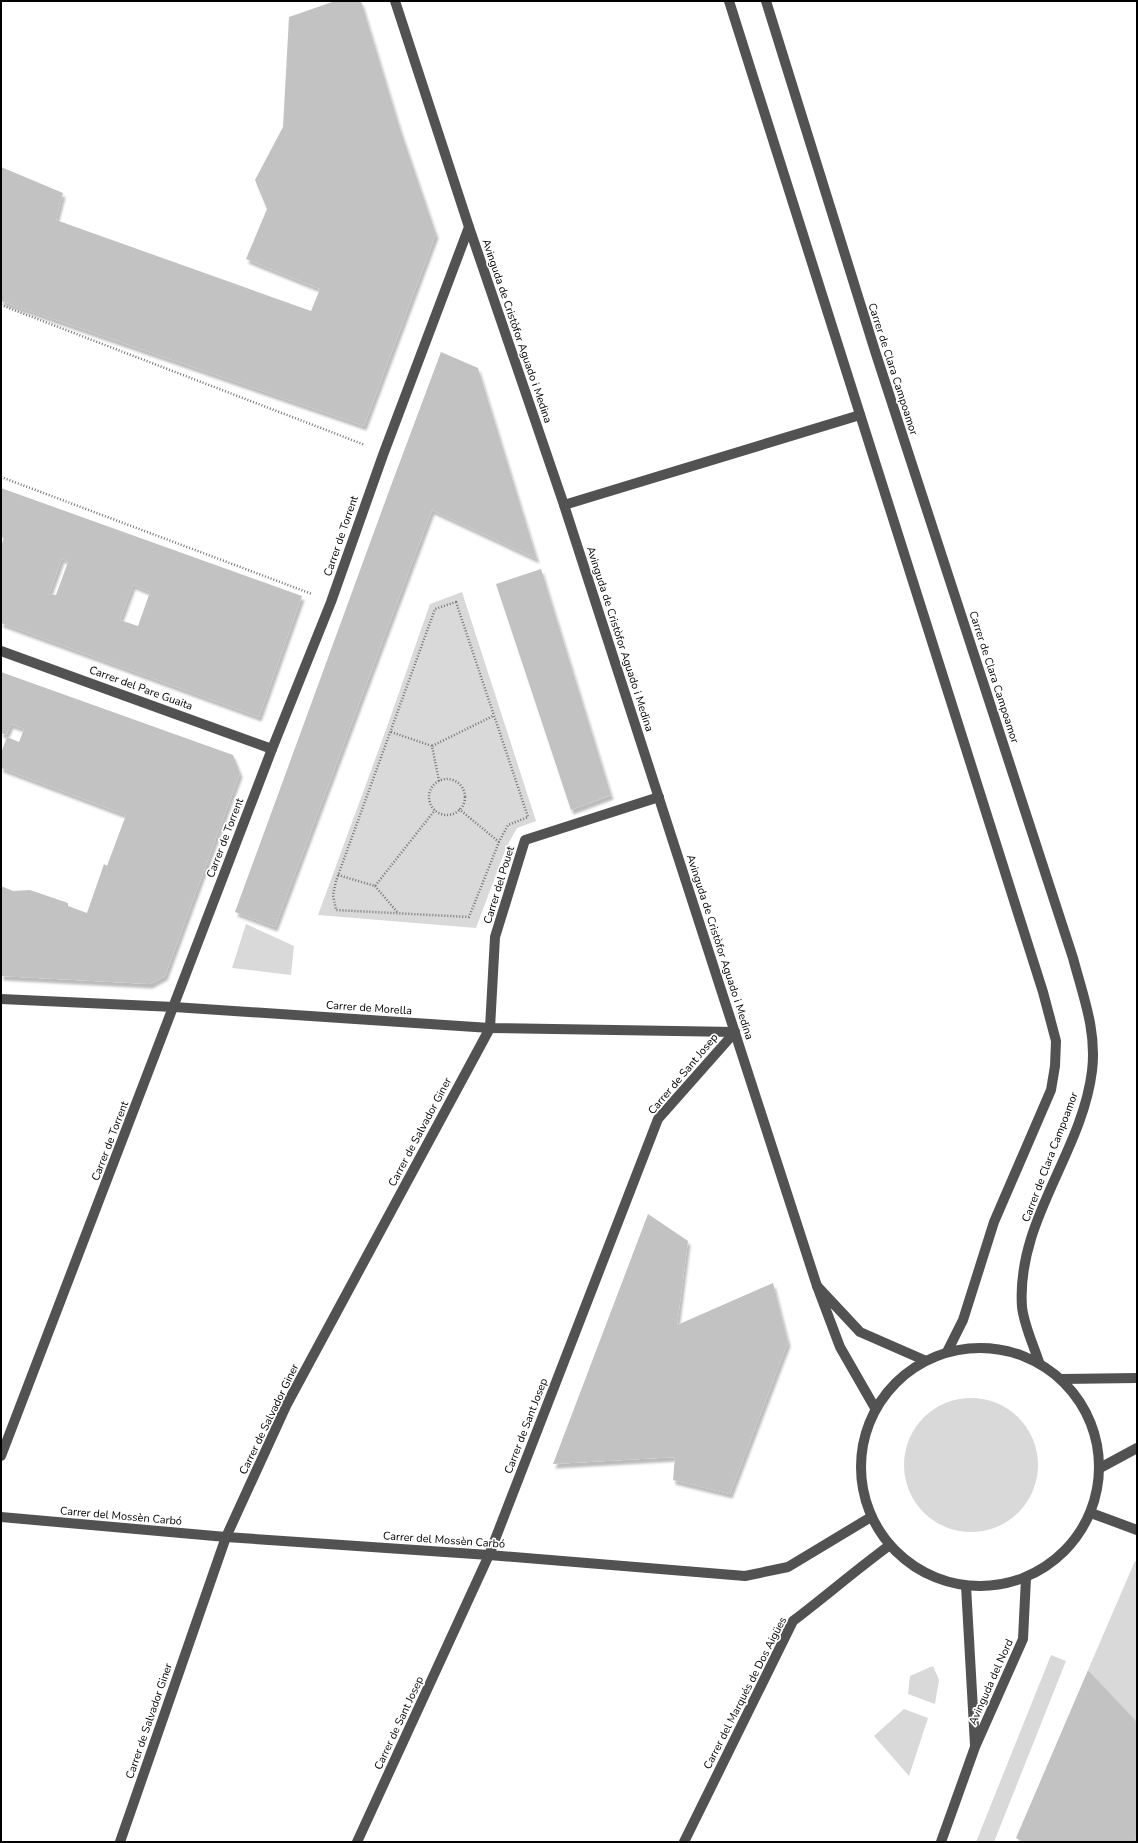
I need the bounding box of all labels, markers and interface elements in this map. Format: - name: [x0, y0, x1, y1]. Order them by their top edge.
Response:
- street label: Avinguda de Cristòfor Aguado i Medina: [478, 237, 556, 425]
- street label: Carrer de Clara Campoamor: [865, 301, 921, 437]
- street label: Carrer de Torrent: [320, 494, 362, 578]
- street label: Avinguda de Cristòfor Aguado i Medina: [583, 545, 657, 734]
- street label: Carrer de Clara Campoamor: [966, 609, 1022, 745]
- street label: Carrer del Pare Guaita: [87, 662, 195, 714]
- street label: Carrer de Torrent: [203, 796, 247, 880]
- street label: Carrer del Pouet: [480, 844, 518, 926]
- street label: Avinguda de Cristòfor Aguado i Medina: [683, 853, 757, 1042]
- street label: Carrer de Morella: [326, 998, 413, 1018]
- street label: Carrer de Sant Josep: [645, 1030, 721, 1118]
- street label: Carrer de Salvador Giner: [385, 1075, 455, 1189]
- street label: Carrer de Clara Campoamor: [1018, 1090, 1082, 1224]
- street label: Carrer de Torrent: [88, 1099, 132, 1183]
- street label: Carrer de Salvador Giner: [236, 1361, 302, 1477]
- street label: Carrer de Sant Josep: [501, 1376, 551, 1476]
- street label: Carrer del Mossèn Carbó: [59, 1503, 183, 1529]
- street label: Carrer del Mossèn Carbó: [382, 1528, 506, 1552]
- street label: Carrer del Marqués de Dos Aigües: [700, 1614, 790, 1772]
- street label: Avinguda del Nord: [965, 1637, 1017, 1727]
- street label: Carrer de Salvador Giner: [122, 1661, 176, 1781]
- street label: Carrer de Sant Josep: [371, 1674, 427, 1772]

